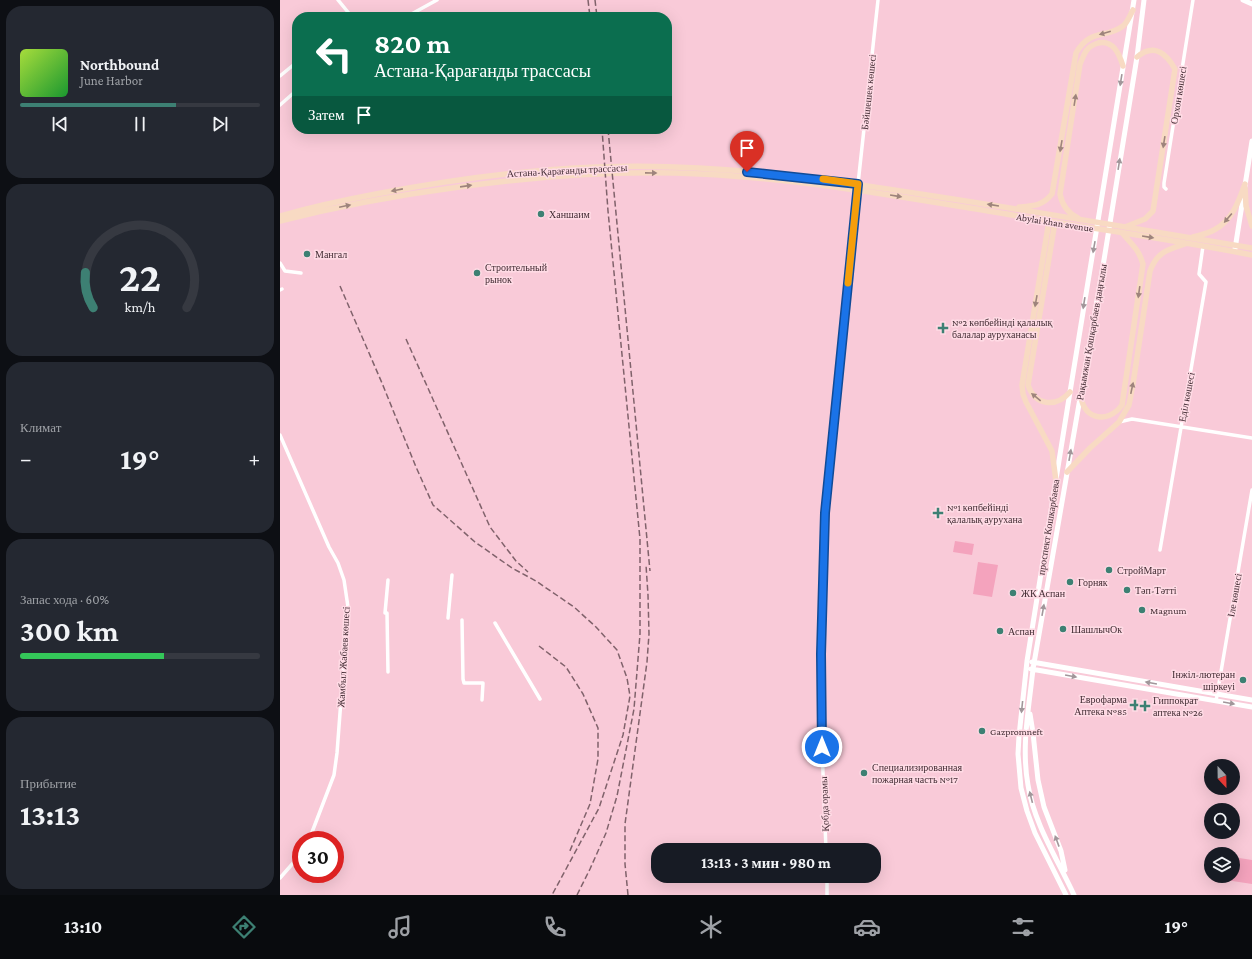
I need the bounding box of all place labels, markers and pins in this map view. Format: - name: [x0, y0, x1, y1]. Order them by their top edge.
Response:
- pin: [730, 131, 764, 172]
- marker: Ханшаим: [536, 209, 546, 219]
- place label: Ханшаим: [549, 209, 591, 220]
- marker: Мангал: [302, 249, 312, 259]
- place label: Мангал: [315, 249, 347, 260]
- place label: Строительный рынок: [485, 262, 548, 285]
- marker: Строительный рынок: [472, 268, 482, 278]
- place label: №2 көпбейінді қалалық балалар ауруханасы: [952, 317, 1053, 340]
- marker: №2 көпбейінді қалалық балалар ауруханасы: [937, 322, 949, 334]
- place label: №1 көпбейінді қалалық аурухана: [947, 502, 1023, 525]
- marker: №1 көпбейінді қалалық аурухана: [932, 507, 944, 519]
- marker: СтройМарт: [1104, 565, 1114, 575]
- place label: СтройМарт: [1117, 565, 1167, 576]
- marker: Горняк: [1065, 577, 1075, 587]
- place label: Горняк: [1078, 577, 1108, 588]
- marker: Тәп-Тәтті: [1122, 585, 1132, 595]
- place label: Тәп-Тәтті: [1135, 585, 1177, 596]
- marker: ЖК Аспан: [1008, 588, 1018, 598]
- place label: ЖК Аспан: [1021, 588, 1066, 599]
- marker: Magnum: [1137, 605, 1147, 615]
- place label: Magnum: [1150, 605, 1186, 616]
- marker: ШашлычОк: [1058, 624, 1068, 634]
- place label: ШашлычОк: [1071, 624, 1122, 635]
- marker: Аспан: [995, 626, 1005, 636]
- place label: Аспан: [1008, 626, 1035, 637]
- place label: Інжіл-лютеран шіркеуі: [1172, 669, 1236, 692]
- marker: Інжіл-лютеран шіркеуі: [1238, 675, 1248, 685]
- place label: Еврофарма Аптека №85: [1074, 694, 1128, 717]
- place label: Гиппократ аптека №26: [1153, 695, 1203, 718]
- marker: Еврофарма Аптека №85: [1130, 700, 1140, 710]
- marker: Гиппократ аптека №26: [1140, 701, 1150, 711]
- marker: Gazpromneft: [977, 726, 987, 736]
- place label: Gazpromneft: [990, 726, 1044, 737]
- place label: Специализированная пожарная часть №17: [872, 762, 963, 785]
- marker: Специализированная пожарная часть №17: [859, 768, 869, 778]

